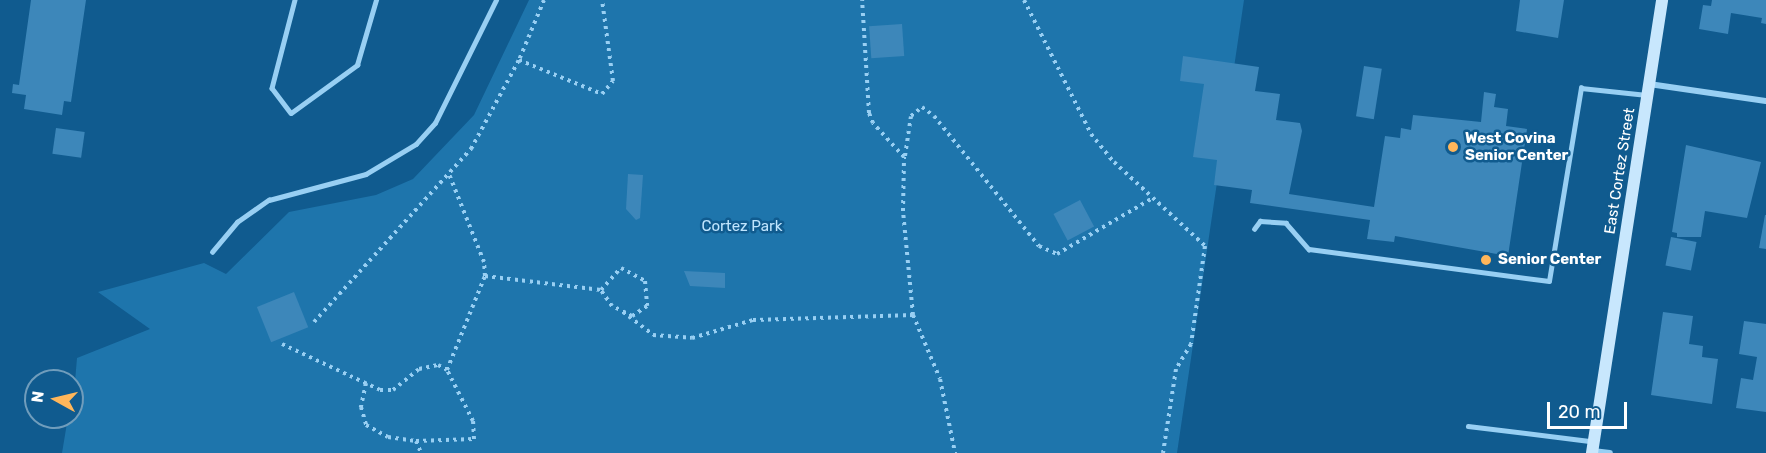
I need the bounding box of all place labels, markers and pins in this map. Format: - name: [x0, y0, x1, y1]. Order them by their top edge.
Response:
- place label: West Covina Senior Center: [1465, 129, 1569, 164]
- marker: West Covina Senior Center: [1446, 140, 1460, 154]
- place label: Senior Center: [1498, 251, 1602, 269]
- marker: Senior Center: [1479, 253, 1493, 267]

